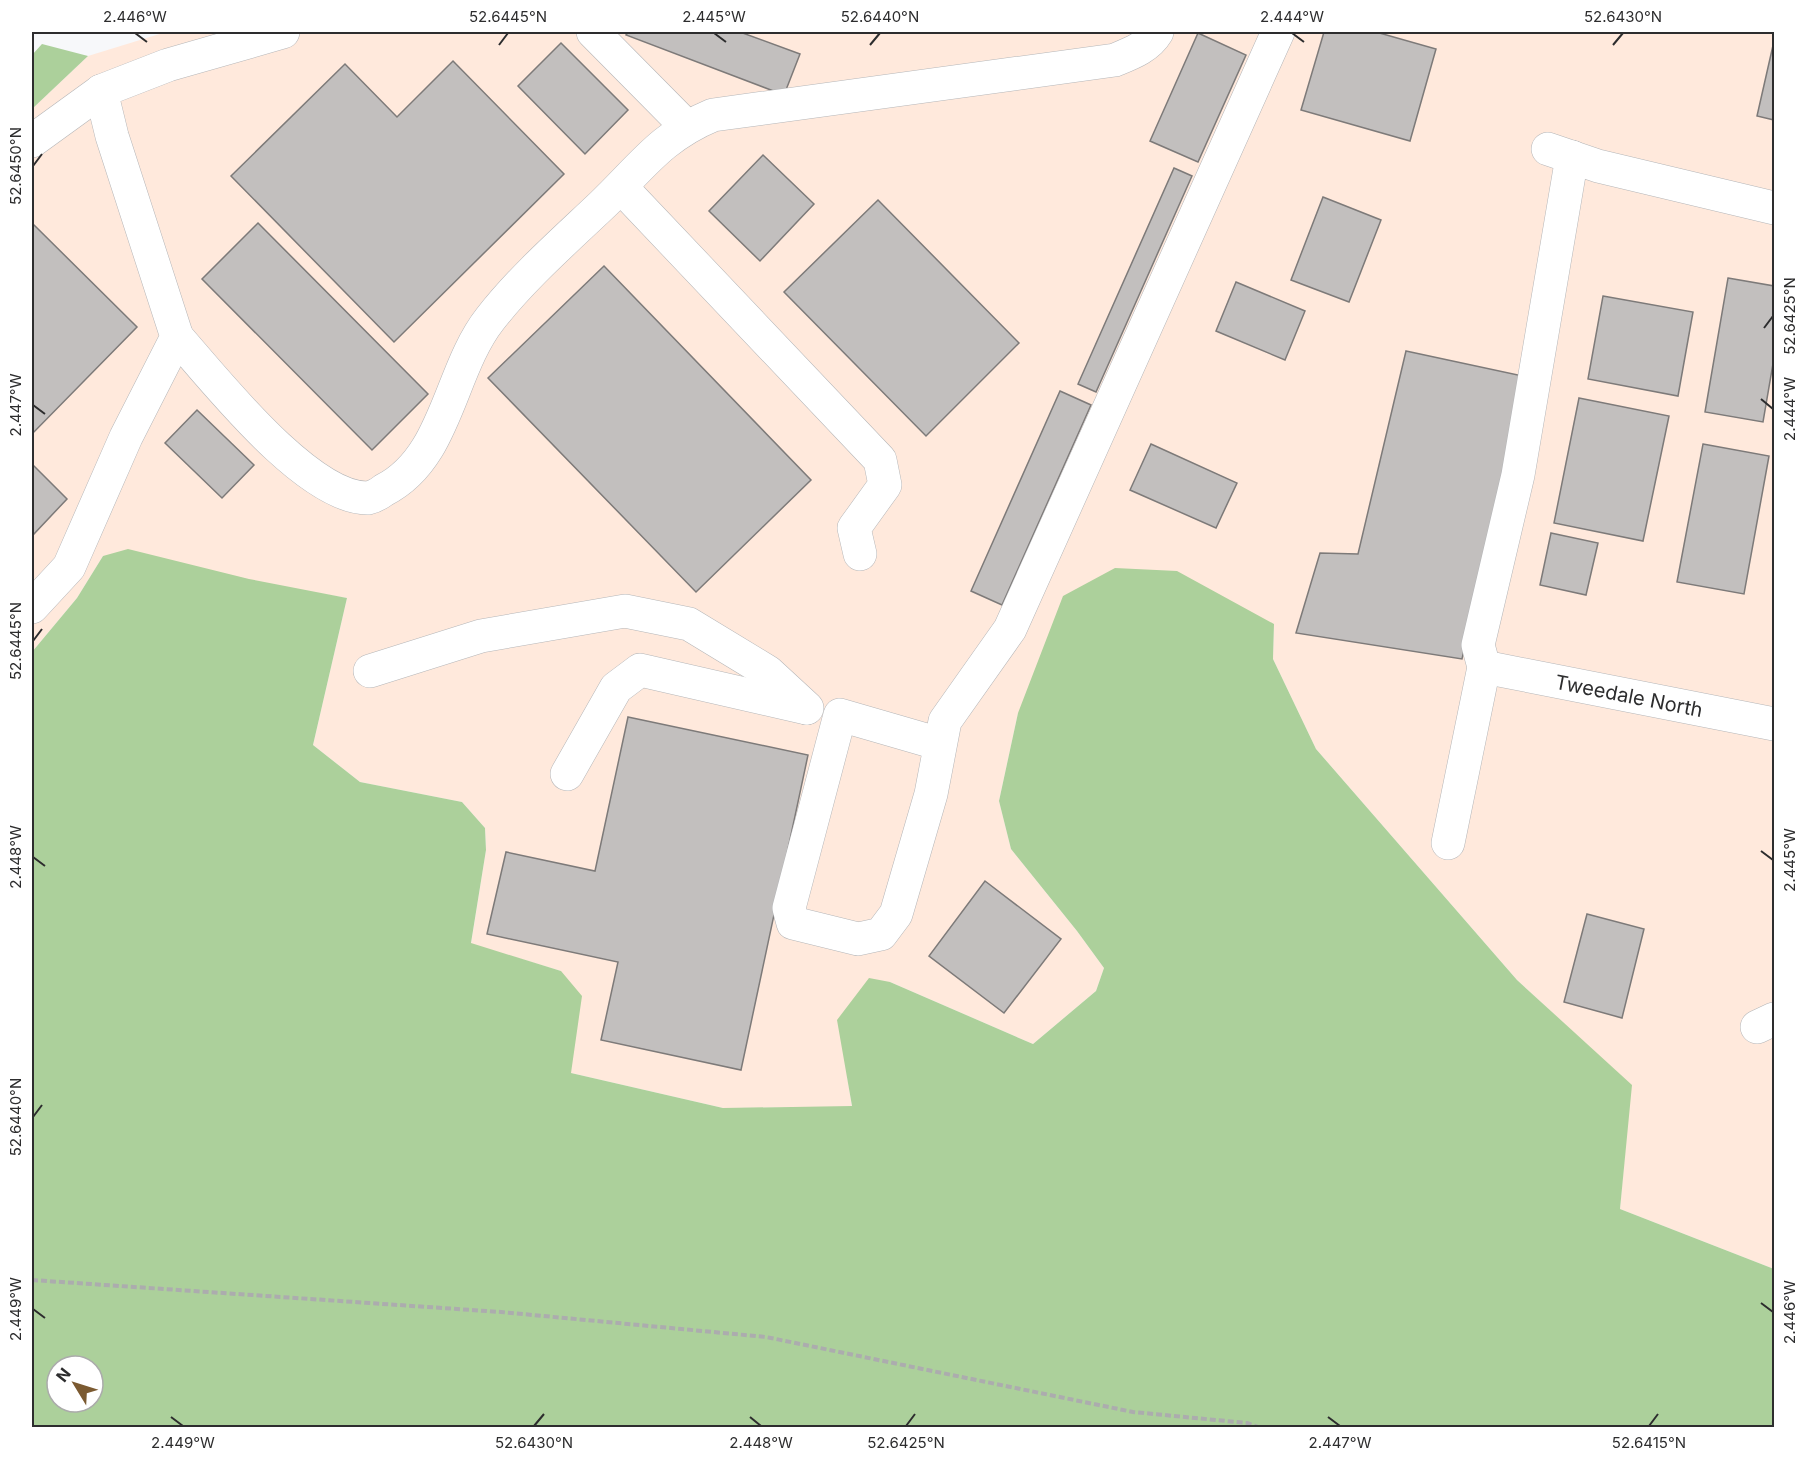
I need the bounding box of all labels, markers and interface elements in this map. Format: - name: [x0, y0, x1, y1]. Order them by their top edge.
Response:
- text: 2.446°W: [103, 7, 167, 26]
- text: 52.6445°N: [469, 7, 547, 26]
- text: 2.445°W: [682, 7, 746, 26]
- text: 52.6440°N: [841, 7, 919, 26]
- text: 2.444°W: [1260, 7, 1324, 26]
- text: 52.6430°N: [1584, 7, 1662, 26]
- text: 52.6450°N: [6, 127, 25, 205]
- text: 52.6425°N: [1780, 277, 1799, 355]
- text: 2.447°W: [6, 373, 25, 436]
- text: 2.444°W: [1780, 377, 1799, 441]
- text: 52.6445°N: [6, 602, 25, 680]
- street label: Tweedale North: [1553, 670, 1705, 722]
- text: 2.448°W: [6, 825, 25, 889]
- text: 2.445°W: [1780, 828, 1799, 892]
- text: 52.6440°N: [6, 1078, 25, 1156]
- text: 2.449°W: [6, 1277, 25, 1341]
- text: 2.446°W: [1780, 1280, 1799, 1344]
- north arrow: [45, 1354, 105, 1414]
- text: N: [52, 1364, 75, 1386]
- text: 2.449°W: [151, 1433, 215, 1452]
- text: 52.6430°N: [495, 1433, 573, 1452]
- text: 2.448°W: [729, 1433, 793, 1452]
- text: 52.6425°N: [867, 1433, 945, 1452]
- text: 2.447°W: [1309, 1433, 1372, 1452]
- text: 52.6415°N: [1612, 1433, 1686, 1452]

